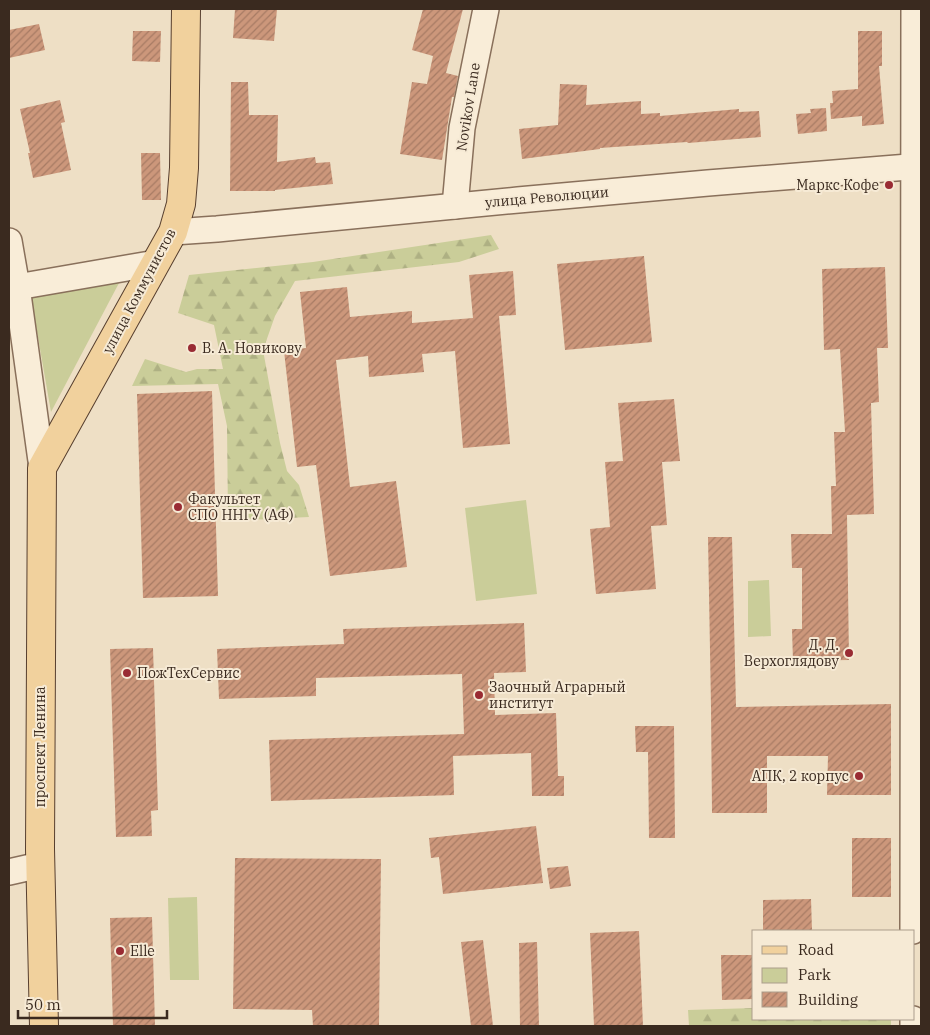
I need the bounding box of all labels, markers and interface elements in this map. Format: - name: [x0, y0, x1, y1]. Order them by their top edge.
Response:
- street label: Novikov Lane: [452, 61, 484, 153]
- place label: Маркс Кофе: [796, 176, 879, 194]
- marker: Маркс Кофе: [883, 179, 895, 191]
- street label: улица Революции: [484, 183, 610, 211]
- street label: улица Коммунистов: [98, 225, 180, 357]
- place label: В. А. Новикову: [202, 339, 302, 357]
- marker: В. А. Новикову: [186, 342, 198, 354]
- place label: Факультет СПО ННГУ (АФ): [188, 490, 294, 524]
- marker: Факультет СПО ННГУ (АФ): [172, 501, 184, 513]
- place label: Д. Д. Верхоглядову: [744, 636, 840, 670]
- marker: Д. Д. Верхоглядову: [843, 647, 855, 659]
- place label: ПожТехСервис: [137, 664, 240, 682]
- marker: ПожТехСервис: [121, 667, 133, 679]
- place label: Заочный Аграрный институт: [489, 678, 626, 712]
- street label: проспект Ленина: [31, 686, 49, 808]
- marker: Заочный Аграрный институт: [473, 689, 485, 701]
- place label: АПК, 2 корпус: [752, 767, 849, 785]
- marker: АПК, 2 корпус: [853, 770, 865, 782]
- legend: [752, 930, 915, 1020]
- text: Road: [798, 940, 834, 959]
- place label: Elle: [130, 942, 155, 960]
- marker: Elle: [114, 945, 126, 957]
- text: Park: [798, 965, 831, 984]
- scale bar: [18, 988, 166, 1020]
- text: Building: [798, 990, 858, 1009]
- text: 50 m: [25, 995, 61, 1014]

